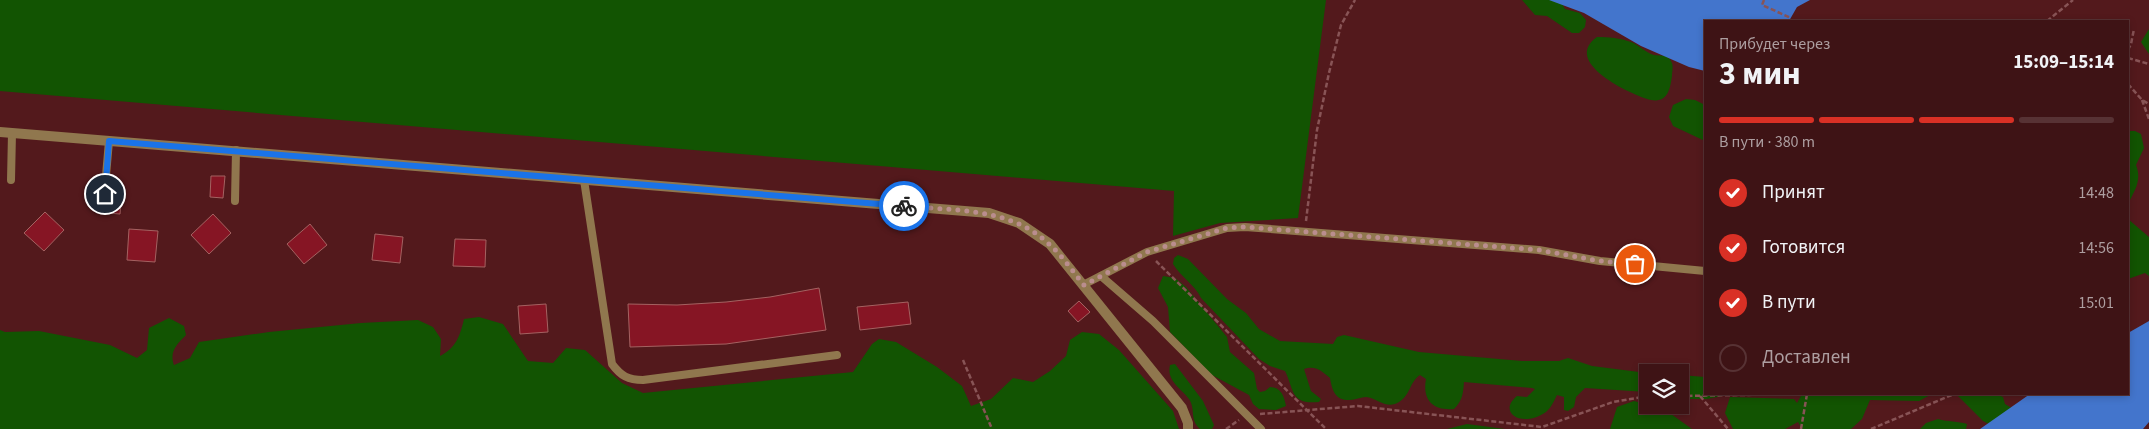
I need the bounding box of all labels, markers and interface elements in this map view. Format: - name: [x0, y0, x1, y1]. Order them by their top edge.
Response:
- text: Прибудет через: [1719, 33, 1830, 55]
- text: 15:09–15:14: [2013, 49, 2114, 76]
- text: 3 мин: [1719, 51, 1801, 97]
- text: В пути · 380 m: [1719, 131, 1815, 153]
- pin: [84, 173, 126, 215]
- icon: check: [1719, 179, 1747, 207]
- text: Принят: [1762, 179, 1825, 206]
- icon: home: [91, 180, 119, 208]
- courier: [879, 181, 929, 231]
- text: 14:48: [2078, 182, 2114, 204]
- icon: bike: [890, 192, 918, 220]
- icon: check: [1719, 234, 1747, 262]
- text: Готовится: [1762, 234, 1845, 261]
- text: 14:56: [2078, 237, 2114, 259]
- pin: [1614, 243, 1656, 285]
- icon: bag: [1621, 250, 1649, 278]
- icon: check: [1719, 289, 1747, 317]
- text: В пути: [1762, 289, 1816, 316]
- text: 15:01: [2078, 292, 2114, 314]
- text: Доставлен: [1762, 344, 1851, 371]
- map controls: [1639, 364, 1689, 414]
- button: layers: [1639, 364, 1689, 414]

